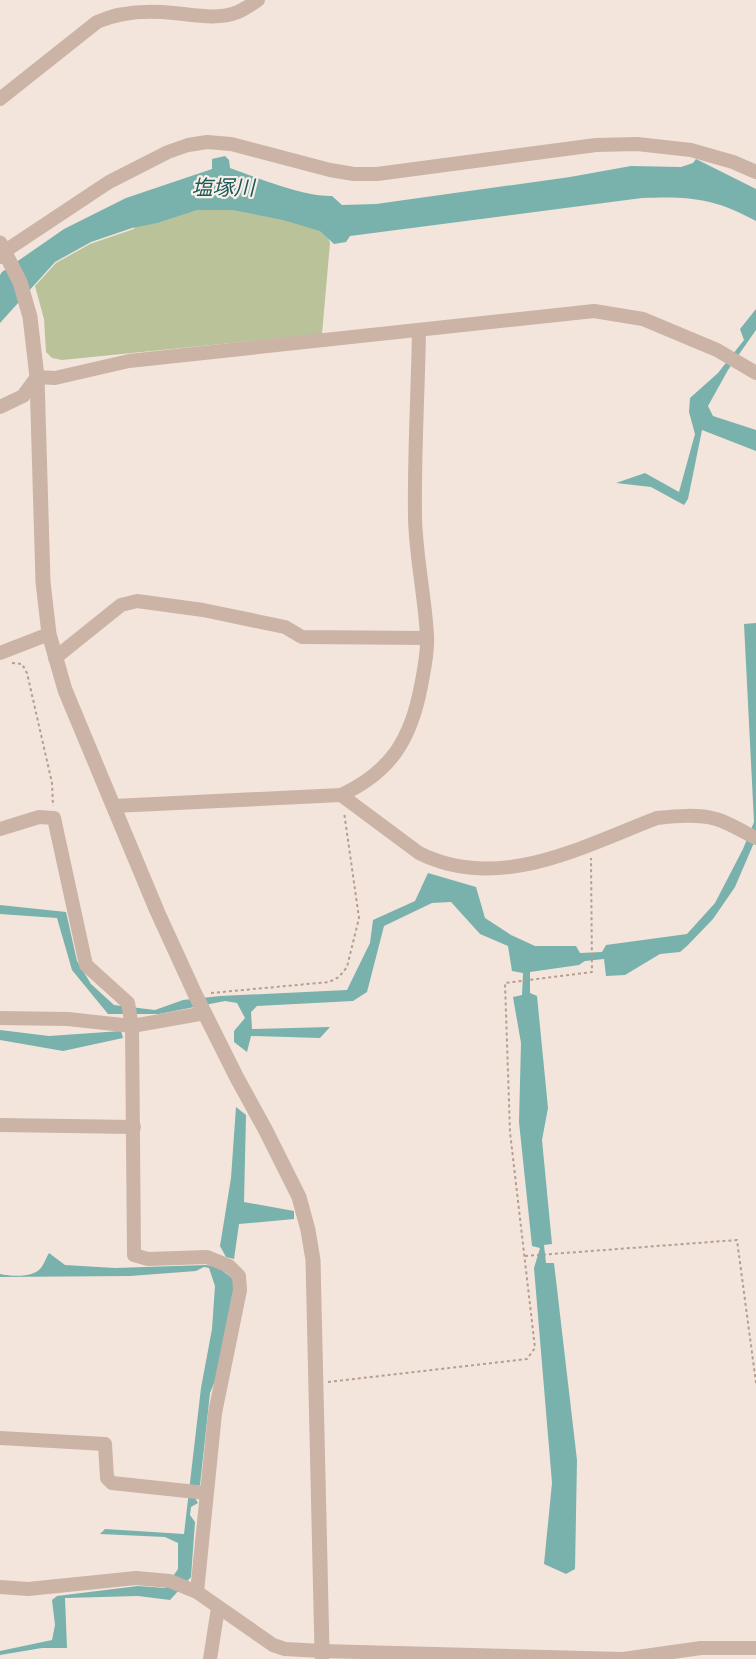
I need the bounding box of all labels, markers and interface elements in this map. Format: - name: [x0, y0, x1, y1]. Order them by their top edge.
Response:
- water label: 塩塚川: [192, 176, 256, 200]

